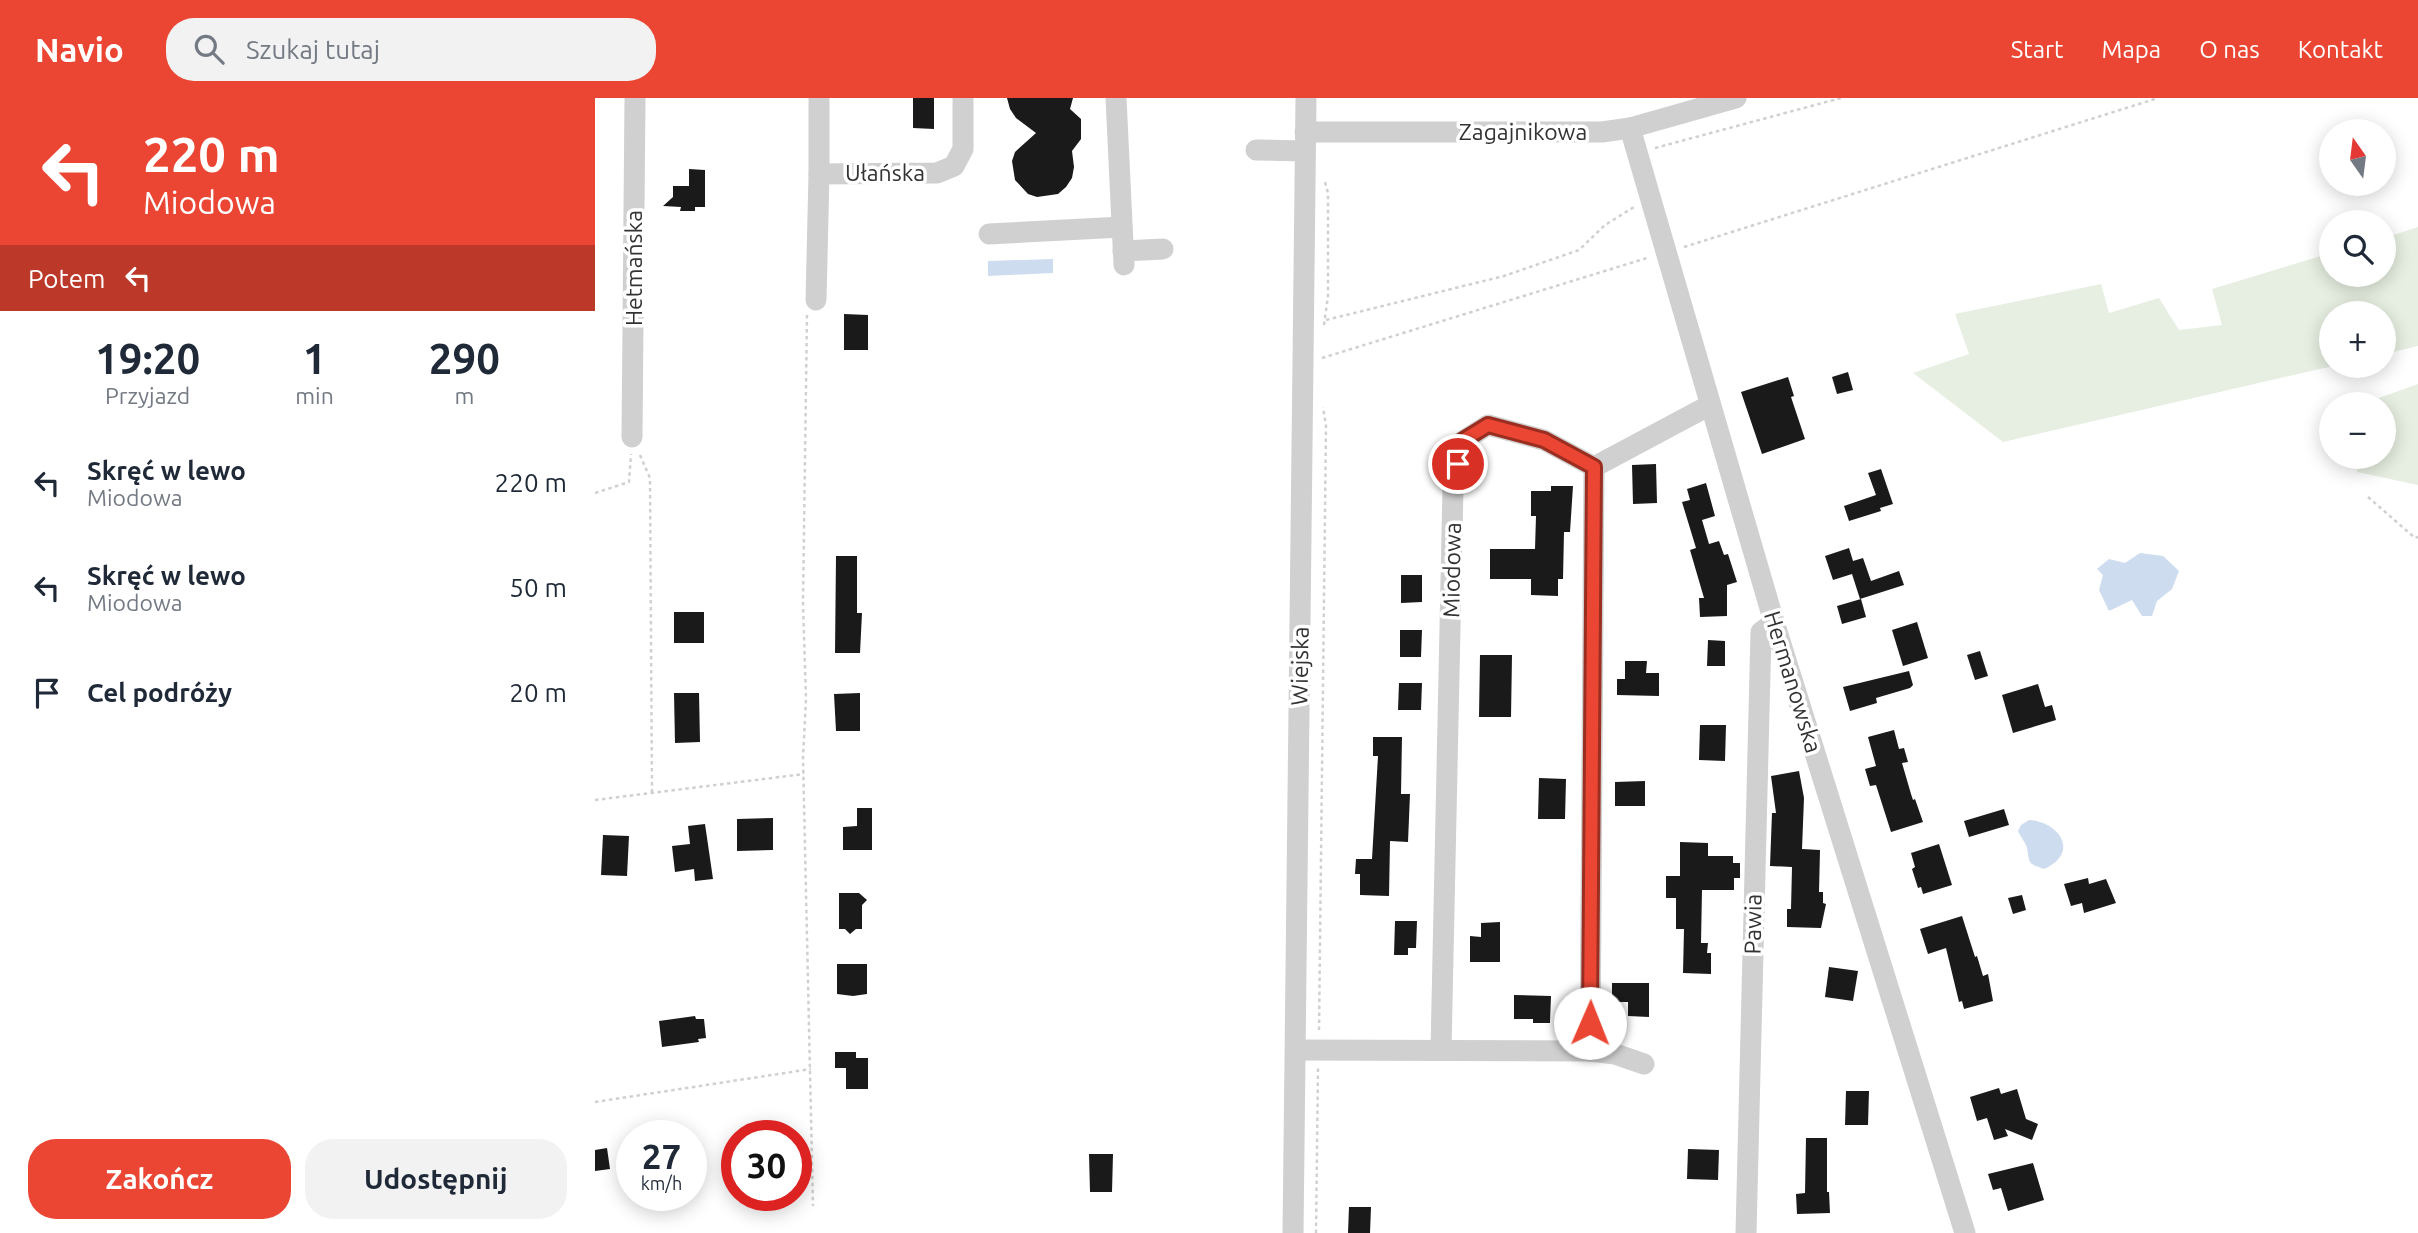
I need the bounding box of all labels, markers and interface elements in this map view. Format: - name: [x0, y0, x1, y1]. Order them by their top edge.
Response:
- search box: [166, 18, 656, 81]
- icon: search: [190, 30, 228, 68]
- text: Navio: [35, 31, 124, 68]
- text: Szukaj tutaj: [246, 35, 380, 64]
- text: Start: [2011, 36, 2064, 63]
- text: Mapa: [2102, 36, 2161, 63]
- text: O nas: [2199, 36, 2260, 63]
- text: Kontakt: [2298, 36, 2383, 63]
- street label: Zagajnikowa: [1459, 119, 1587, 144]
- north arrow: [2319, 119, 2396, 196]
- map controls: [2319, 119, 2396, 469]
- icon: left: [28, 126, 119, 217]
- text: 220 m: [143, 126, 280, 181]
- street label: Ułańska: [845, 160, 925, 185]
- text: Miodowa: [143, 184, 276, 220]
- street label: Hetmańska: [621, 210, 646, 326]
- button: search: [2319, 210, 2396, 287]
- icon: left: [119, 259, 157, 297]
- text: Potem: [28, 264, 105, 293]
- button: +: [2319, 301, 2396, 378]
- text: 19:20: [95, 335, 200, 382]
- text: 1: [303, 335, 326, 382]
- text: 290: [429, 335, 500, 382]
- text: Przyjazd: [105, 383, 190, 408]
- text: min: [295, 383, 334, 408]
- text: m: [454, 383, 474, 408]
- button: −: [2319, 392, 2396, 469]
- pin: [1428, 434, 1488, 494]
- icon: arrive: [1439, 445, 1477, 483]
- text: Skręć w lewo: [87, 456, 246, 485]
- icon: left: [28, 464, 66, 502]
- text: 220 m: [495, 468, 567, 497]
- text: Miodowa: [87, 485, 183, 510]
- street label: Miodowa: [1438, 522, 1465, 618]
- text: Skręć w lewo: [87, 561, 246, 590]
- icon: left: [28, 569, 66, 607]
- text: 50 m: [509, 573, 567, 602]
- text: Miodowa: [87, 590, 183, 615]
- street label: Hermanowska: [1760, 608, 1827, 756]
- street label: Wiejska: [1286, 626, 1313, 706]
- icon: arrive: [28, 674, 66, 712]
- text: Cel podróży: [87, 678, 232, 707]
- text: 20 m: [509, 678, 567, 707]
- street label: Pawia: [1739, 893, 1766, 955]
- position arrow: [1553, 986, 1627, 1060]
- speed limit sign: 30: [721, 1120, 812, 1211]
- text: 27: [642, 1136, 681, 1176]
- button: Zakończ: [28, 1139, 291, 1219]
- button: Udostępnij: [305, 1139, 567, 1219]
- text: km/h: [641, 1173, 682, 1193]

